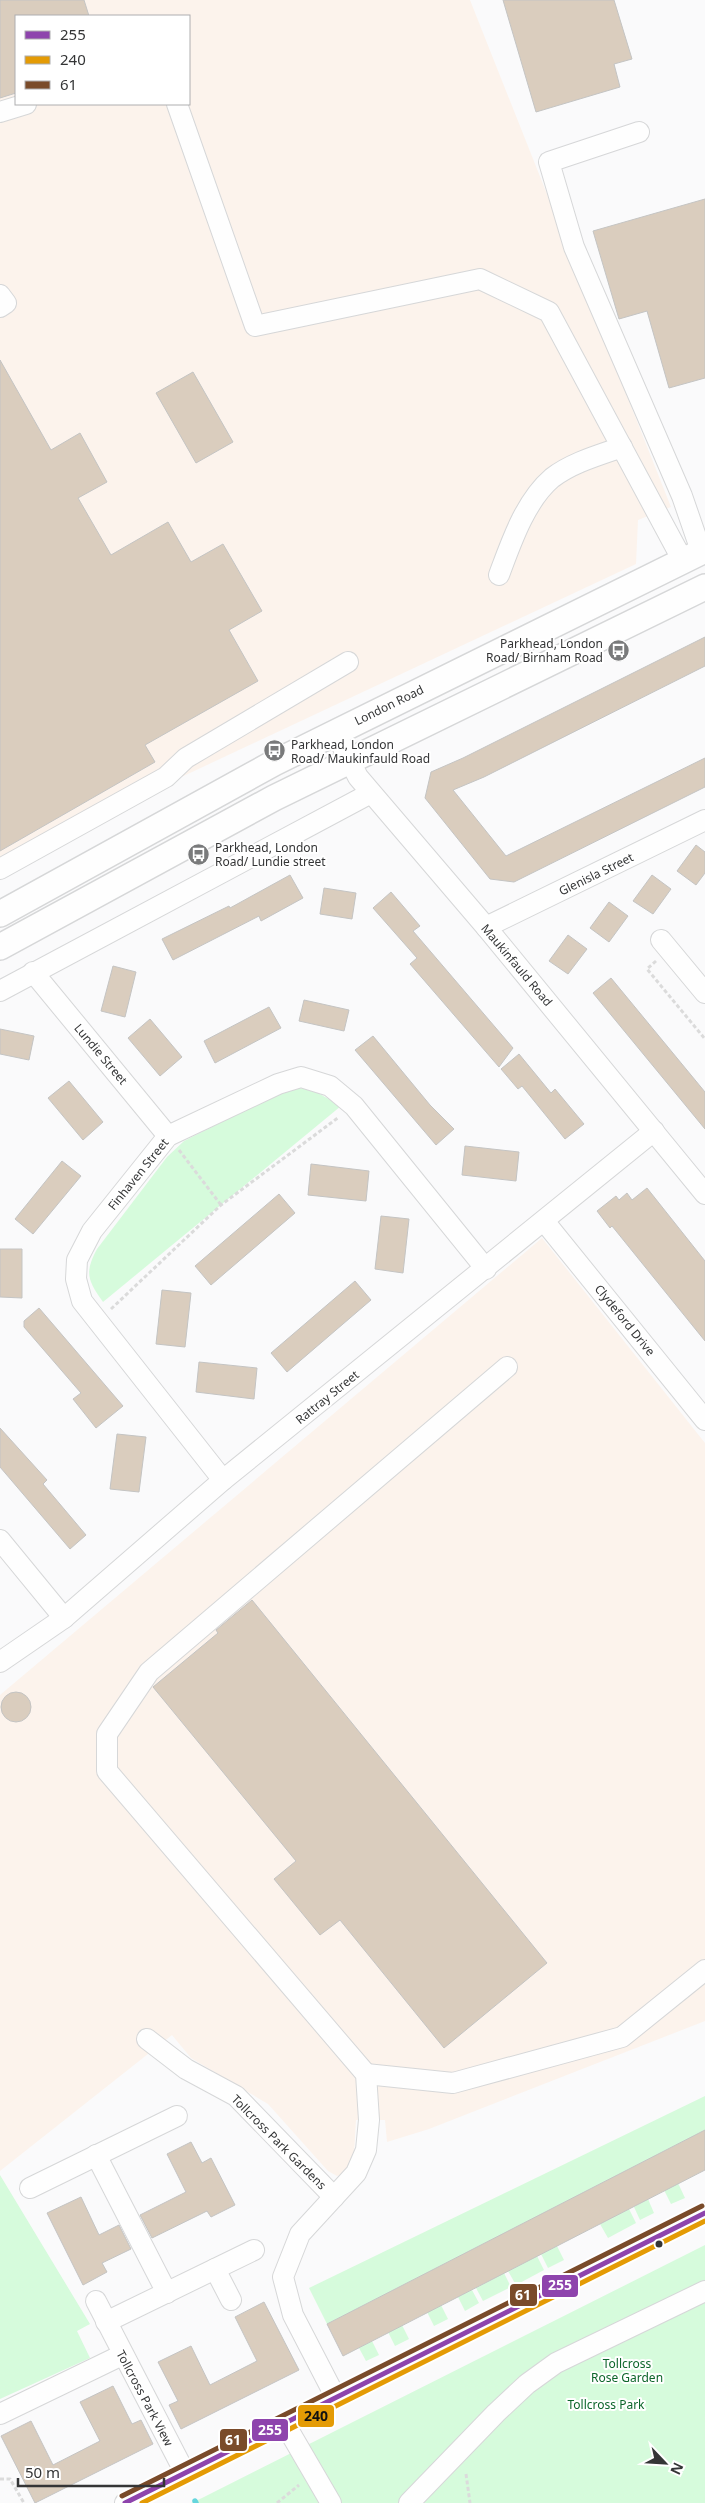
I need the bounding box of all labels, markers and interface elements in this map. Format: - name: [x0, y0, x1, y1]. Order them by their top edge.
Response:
- legend: [15, 15, 190, 105]
- text: 255: [60, 24, 86, 44]
- text: 240: [60, 49, 86, 69]
- text: 61: [60, 74, 77, 94]
- place label: Parkhead, London Road/ Birnham Road: [486, 635, 603, 666]
- bus stop icon: Parkhead, London Road/ Birnham Road: [607, 638, 631, 662]
- street label: London Road: [352, 681, 426, 729]
- place label: Parkhead, London Road/ Maukinfauld Road: [291, 736, 430, 767]
- bus stop icon: Parkhead, London Road/ Maukinfauld Road: [263, 739, 287, 763]
- place label: Parkhead, London Road/ Lundie street: [215, 839, 326, 870]
- bus stop icon: Parkhead, London Road/ Lundie street: [187, 842, 211, 866]
- street label: Glenisla Street: [556, 848, 637, 899]
- street label: Maukinfauld Road: [477, 920, 557, 1010]
- street label: Lundie Street: [70, 1020, 132, 1089]
- street label: Finhaven Street: [104, 1134, 173, 1213]
- street label: Clydeford Drive: [591, 1281, 659, 1359]
- street label: Rattray Street: [292, 1366, 363, 1428]
- street label: Tollcross Park Gardens: [228, 2091, 330, 2193]
- unlabelled marker: [654, 2239, 664, 2249]
- line badge: 255: [541, 2274, 579, 2298]
- text: 255: [548, 2275, 572, 2294]
- line badge: 61: [509, 2283, 538, 2307]
- text: 61: [515, 2285, 531, 2304]
- street label: Tollcross Park View: [113, 2347, 178, 2449]
- park label: Tollcross Rose Garden: [591, 2355, 663, 2386]
- park label: Tollcross Park: [568, 2396, 645, 2413]
- line badge: 240: [297, 2404, 335, 2428]
- text: 240: [304, 2406, 328, 2425]
- line badge: 255: [251, 2418, 289, 2442]
- text: 255: [258, 2420, 282, 2439]
- line badge: 61: [219, 2428, 248, 2452]
- text: 61: [225, 2430, 241, 2449]
- north arrow: [640, 2438, 690, 2488]
- scale bar: [18, 2456, 164, 2488]
- text: N: [666, 2460, 688, 2478]
- text: 50 m: [25, 2462, 60, 2482]

